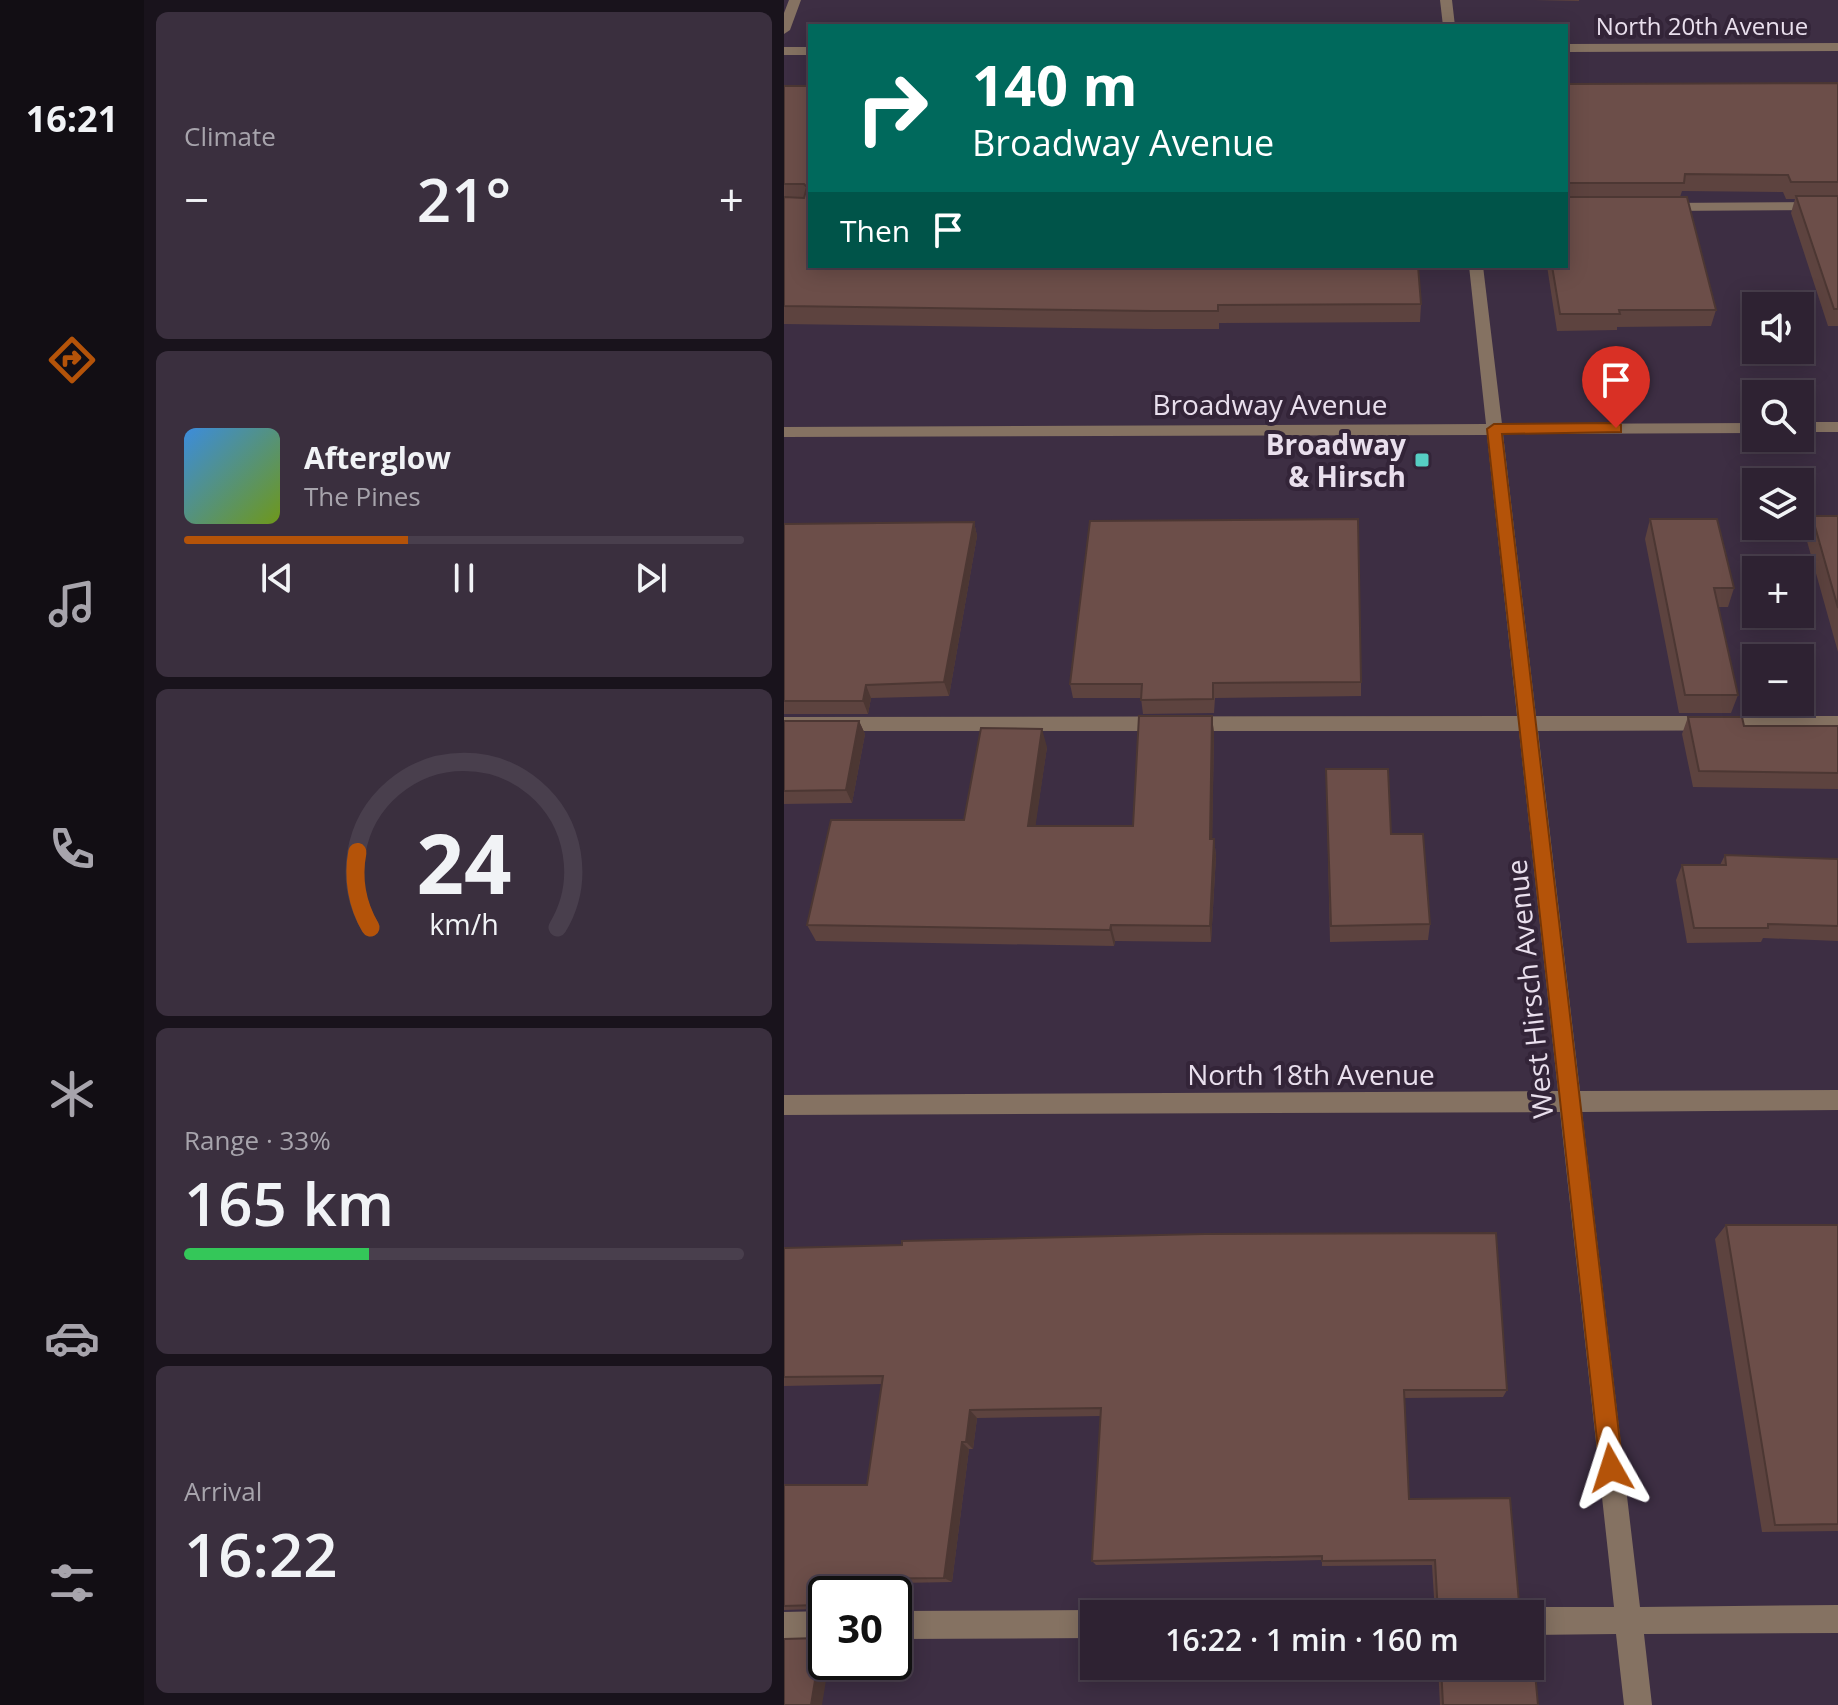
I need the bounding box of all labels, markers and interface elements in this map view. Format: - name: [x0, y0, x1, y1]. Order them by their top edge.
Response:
- street label: North 20th Avenue: [1596, 9, 1808, 42]
- text: 140 m: [972, 46, 1138, 122]
- icon: right: [840, 56, 944, 160]
- text: 16:21: [26, 94, 118, 143]
- text: Climate: [184, 118, 276, 154]
- text: Broadway Avenue: [972, 118, 1274, 167]
- text: 21°: [417, 158, 511, 240]
- text: −: [184, 169, 209, 229]
- text: +: [719, 169, 744, 229]
- icon: arrive: [926, 208, 970, 252]
- text: Then: [840, 210, 910, 251]
- map controls: [1742, 292, 1814, 716]
- button: sound: [1742, 292, 1814, 364]
- icon: directions: [44, 332, 100, 388]
- pin: [1582, 346, 1650, 428]
- icon: arrive: [1594, 358, 1638, 402]
- button: search: [1742, 380, 1814, 452]
- street label: Broadway Avenue: [1152, 385, 1388, 423]
- place label: Broadway & Hirsch: [1266, 425, 1406, 495]
- text: Afterglow: [304, 437, 451, 478]
- marker: Broadway & Hirsch: [1413, 451, 1431, 469]
- button: layers: [1742, 468, 1814, 540]
- text: The Pines: [304, 478, 421, 514]
- icon: previous: [255, 556, 299, 600]
- icon: pause: [442, 556, 486, 600]
- icon: next: [629, 556, 673, 600]
- button: +: [1742, 556, 1814, 628]
- icon: music: [44, 576, 100, 632]
- button: −: [1742, 644, 1814, 716]
- text: 24: [416, 805, 512, 918]
- icon: phone: [44, 821, 100, 877]
- street label: West Hirsch Avenue: [1497, 858, 1561, 1120]
- text: km/h: [429, 905, 499, 944]
- street label: North 18th Avenue: [1187, 1055, 1435, 1093]
- icon: climate: [44, 1066, 100, 1122]
- text: Range · 33%: [184, 1122, 331, 1158]
- text: 165 km: [184, 1162, 394, 1244]
- icon: car: [44, 1310, 100, 1366]
- position arrow: [1569, 1426, 1653, 1510]
- text: Arrival: [184, 1473, 262, 1509]
- text: 16:22: [184, 1513, 338, 1595]
- icon: filters: [44, 1555, 100, 1611]
- speed limit sign: 30: [808, 1576, 912, 1680]
- text: 16:22 · 1 min · 160 m: [1165, 1619, 1459, 1660]

